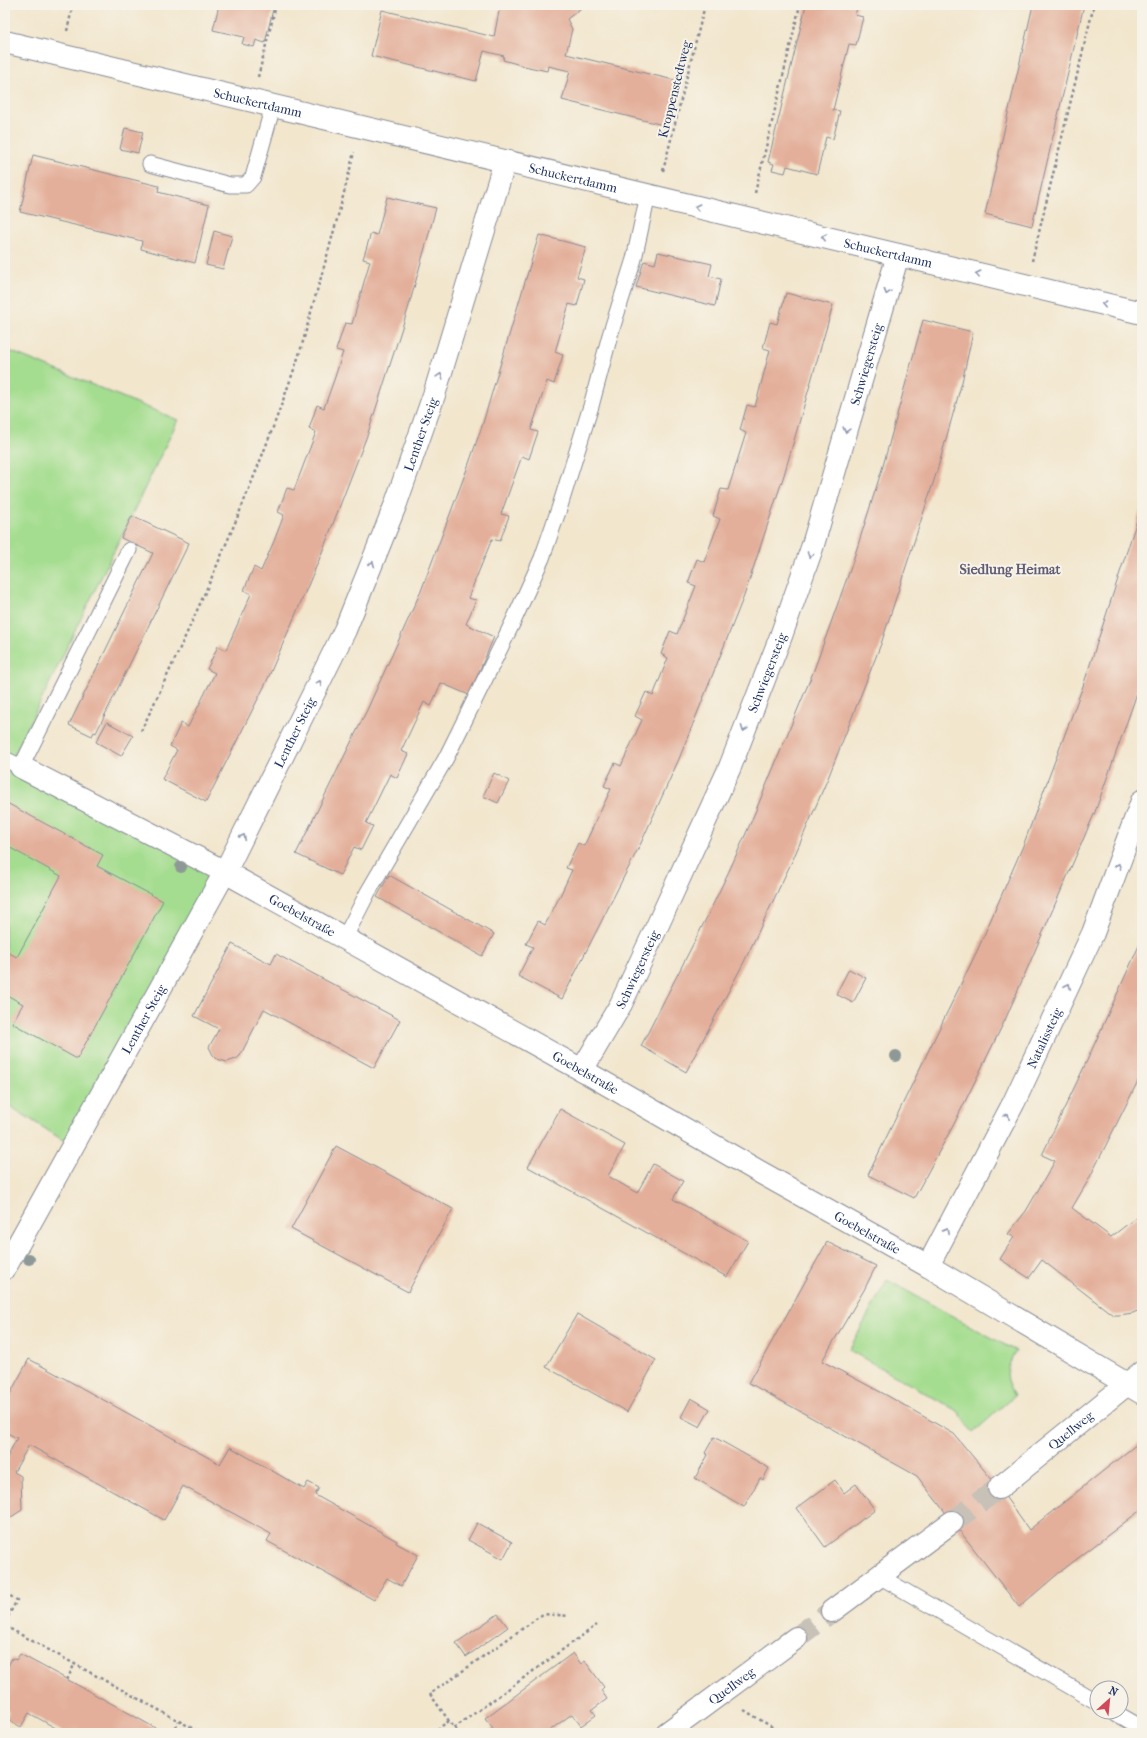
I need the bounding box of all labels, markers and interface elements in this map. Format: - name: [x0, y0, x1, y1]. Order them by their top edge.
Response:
- street label: Kroppenstedtweg: [655, 38, 694, 139]
- street label: Schuckertdamm: [212, 85, 304, 121]
- street label: Schuckertdamm: [527, 160, 619, 196]
- one-way arrow: [694, 203, 701, 212]
- one-way arrow: [821, 234, 827, 242]
- street label: Schuckertdamm: [842, 235, 934, 271]
- one-way arrow: [974, 270, 981, 279]
- one-way arrow: [883, 289, 892, 296]
- one-way arrow: [1101, 300, 1108, 309]
- street label: Schwiegersteig: [847, 320, 886, 407]
- one-way arrow: [435, 373, 444, 380]
- street label: Lenther Steig: [401, 394, 441, 473]
- one-way arrow: [842, 427, 851, 434]
- one-way arrow: [806, 552, 814, 559]
- one-way arrow: [367, 561, 375, 568]
- district label: Siedlung Heimat: [959, 561, 1062, 578]
- street label: Schwiegersteig: [745, 629, 790, 715]
- one-way arrow: [314, 680, 322, 687]
- street label: Lenther Steig: [271, 694, 319, 770]
- one-way arrow: [741, 726, 749, 733]
- one-way arrow: [238, 834, 245, 841]
- one-way arrow: [1113, 863, 1122, 870]
- street label: Goebelstraße: [266, 891, 339, 940]
- street label: Schwiegersteig: [613, 927, 663, 1012]
- street label: Lenther Steig: [119, 981, 170, 1056]
- one-way arrow: [1063, 983, 1071, 990]
- street label: Natalissteig: [1024, 1004, 1065, 1071]
- street label: Goebelstraße: [550, 1048, 622, 1098]
- one-way arrow: [1002, 1113, 1009, 1120]
- street label: Goebelstraße: [831, 1208, 904, 1257]
- one-way arrow: [942, 1228, 949, 1236]
- street label: Quellweg: [1045, 1407, 1097, 1453]
- street label: Quellweg: [706, 1663, 759, 1708]
- north arrow: [1089, 1680, 1129, 1720]
- text: N: [1107, 1684, 1121, 1700]

